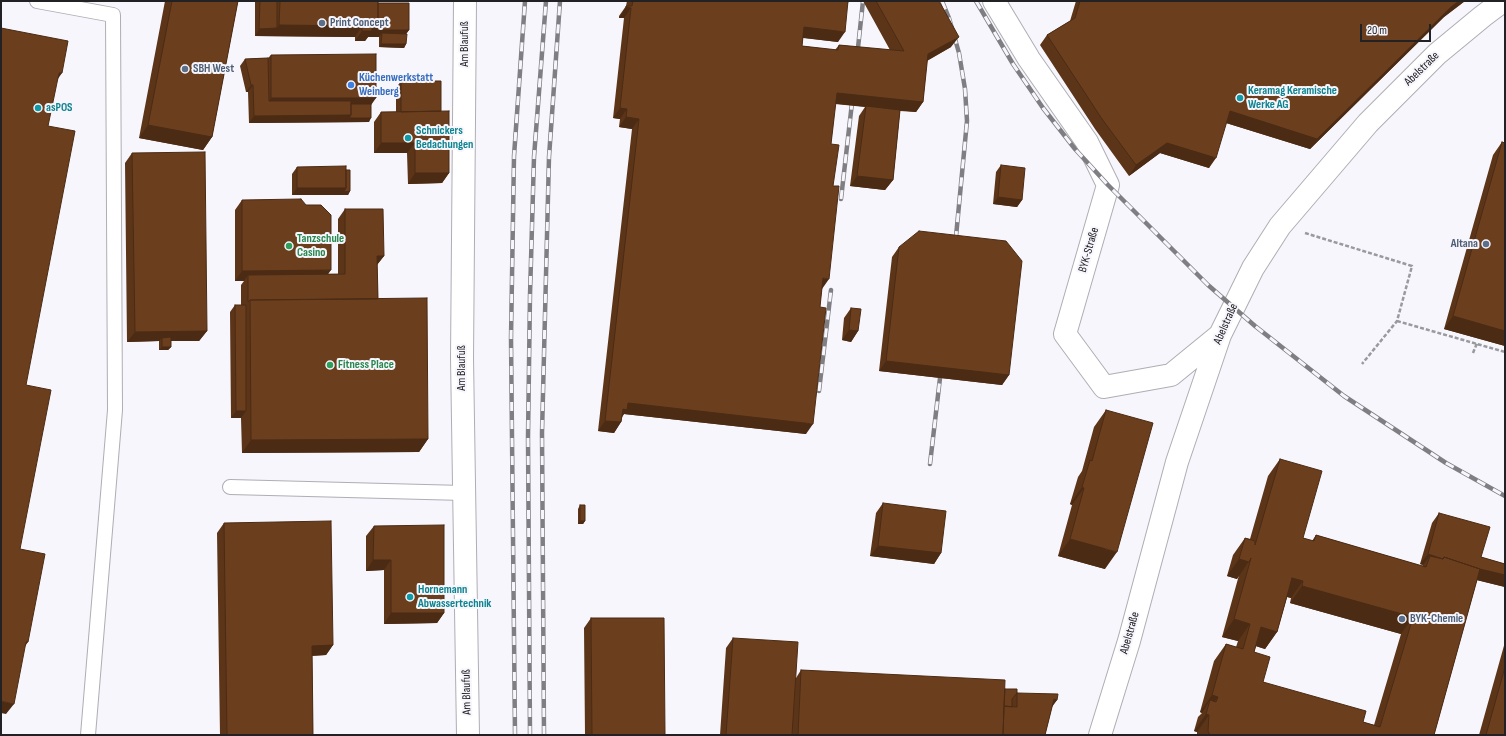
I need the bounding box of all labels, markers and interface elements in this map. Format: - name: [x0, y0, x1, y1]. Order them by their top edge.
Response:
- place label: Print Concept: [330, 16, 389, 30]
- scale bar: [1362, 16, 1433, 42]
- marker: Print Concept: [317, 18, 327, 28]
- street label: Am Blaufuß: [458, 21, 472, 67]
- text: 20 m: [1367, 23, 1387, 38]
- street label: Abelstraße: [1402, 49, 1442, 89]
- place label: SBH West: [193, 62, 234, 76]
- marker: SBH West: [180, 64, 190, 74]
- place label: Küchenwerkstatt Weinberg: [359, 71, 433, 99]
- marker: Küchenwerkstatt Weinberg: [346, 80, 356, 90]
- place label: Keramag Keramische Werke AG: [1248, 84, 1337, 112]
- marker: Keramag Keramische Werke AG: [1235, 93, 1245, 103]
- place label: asPOS: [46, 101, 73, 115]
- marker: asPOS: [33, 103, 43, 113]
- place label: Schnickers Bedachungen: [416, 124, 473, 152]
- marker: Schnickers Bedachungen: [403, 133, 413, 143]
- street label: BYK-Straße: [1076, 226, 1102, 274]
- place label: Tanzschule Casino: [297, 232, 344, 260]
- place label: Altana: [1451, 237, 1478, 251]
- marker: Altana: [1481, 239, 1491, 249]
- marker: Tanzschule Casino: [284, 241, 294, 251]
- street label: Abelstraße: [1211, 301, 1241, 347]
- street label: Am Blaufuß: [455, 345, 469, 391]
- place label: Fitness Place: [338, 358, 394, 372]
- marker: Fitness Place: [325, 360, 335, 370]
- place label: Hornemann Abwassertechnik: [418, 583, 491, 611]
- marker: Hornemann Abwassertechnik: [405, 592, 415, 602]
- street label: Abelstraße: [1117, 610, 1143, 656]
- place label: BYK-Chemie: [1410, 612, 1463, 626]
- marker: BYK-Chemie: [1397, 614, 1407, 624]
- street label: Am Blaufuß: [459, 669, 475, 715]

